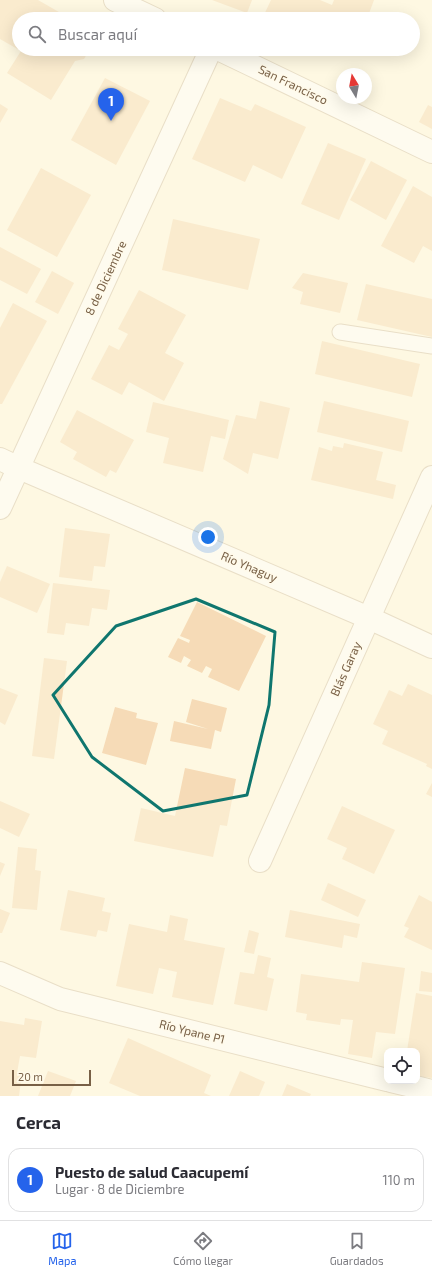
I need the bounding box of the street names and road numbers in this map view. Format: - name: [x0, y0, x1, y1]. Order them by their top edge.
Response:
- street label: San Francisco: [257, 61, 330, 107]
- street label: 8 de Diciembre: [82, 238, 128, 317]
- street label: Río Yhaguy: [219, 548, 280, 584]
- street label: Blás Garay: [327, 639, 364, 698]
- street label: Río Ypane P1: [158, 1016, 227, 1046]

